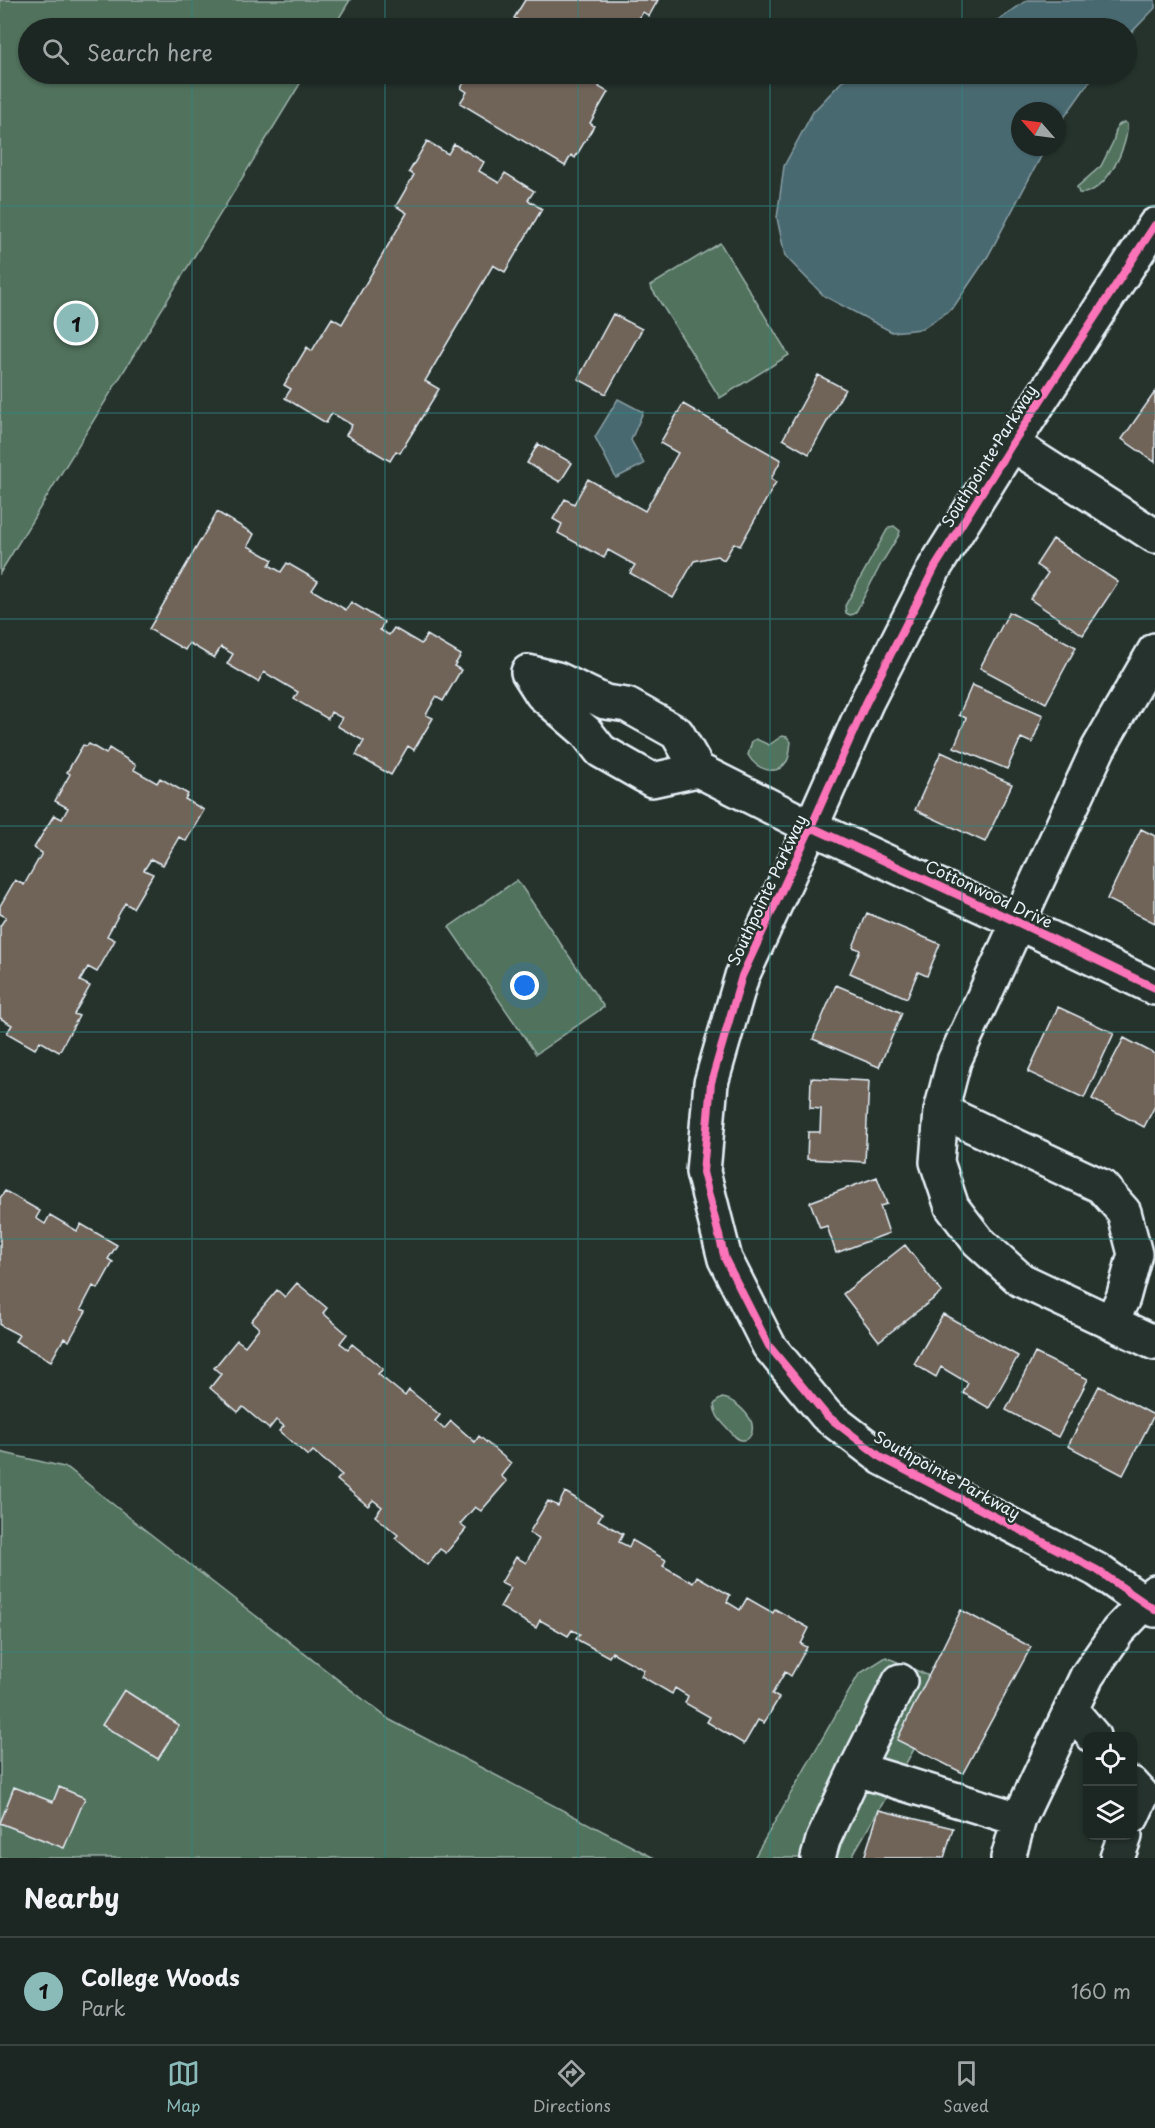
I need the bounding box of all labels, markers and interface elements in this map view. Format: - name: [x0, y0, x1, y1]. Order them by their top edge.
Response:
- search box: [18, 18, 1137, 84]
- icon: search: [39, 35, 72, 68]
- text: Search here: [87, 35, 213, 68]
- north arrow: [1011, 102, 1065, 156]
- pin: 1: [56, 300, 96, 346]
- street label: Southpointe Parkway: [935, 380, 1042, 531]
- street label: Southpointe Parkway: [721, 810, 812, 969]
- street label: Cottonwood Drive: [922, 853, 1057, 933]
- your location: [510, 971, 539, 1000]
- street label: Southpointe Parkway: [870, 1424, 1025, 1524]
- map controls: [1083, 1732, 1137, 1840]
- button: locate: [1083, 1732, 1137, 1786]
- button: layers: [1083, 1786, 1137, 1840]
- text: Nearby: [24, 1878, 119, 1917]
- text: College Woods: [81, 1960, 240, 1993]
- text: 1: [39, 1976, 48, 2006]
- text: 160 m: [1071, 1976, 1131, 2006]
- text: Park: [81, 1993, 126, 2023]
- tab: Map: [166, 2057, 200, 2117]
- tab: Directions: [533, 2057, 611, 2117]
- tab: Saved: [943, 2057, 989, 2117]

